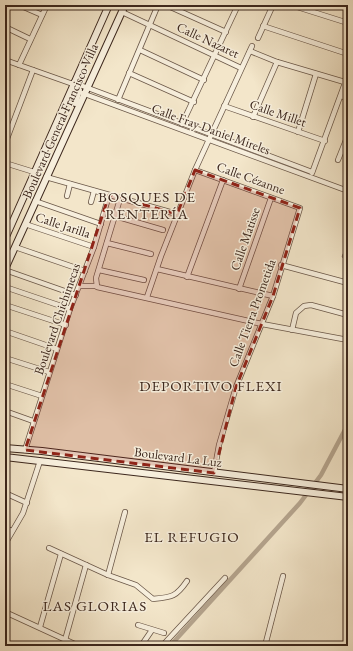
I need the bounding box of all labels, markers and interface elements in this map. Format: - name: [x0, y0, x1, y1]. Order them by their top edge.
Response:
- street label: Calle Nazaret: [174, 18, 242, 62]
- street label: Boulevard General Francisco Villa: [18, 40, 102, 201]
- street label: Calle Millet: [248, 95, 308, 131]
- street label: Calle Fray Daniel Mireles: [149, 100, 273, 158]
- street label: Calle Cézanne: [214, 158, 288, 198]
- district label: BOSQUES DE RENTERÍA: [98, 187, 196, 223]
- street label: Calle Matisse: [226, 205, 264, 273]
- street label: Calle Jarilla: [33, 208, 93, 242]
- street label: Calle Tierra Prometida: [225, 256, 280, 369]
- street label: Boulevard Chichimecas: [30, 261, 84, 377]
- district label: DEPORTIVO FLEXI: [139, 376, 283, 395]
- street label: Boulevard La Luz: [133, 443, 223, 471]
- district label: EL REFUGIO: [144, 527, 240, 546]
- district label: LAS GLORIAS: [43, 596, 147, 615]

